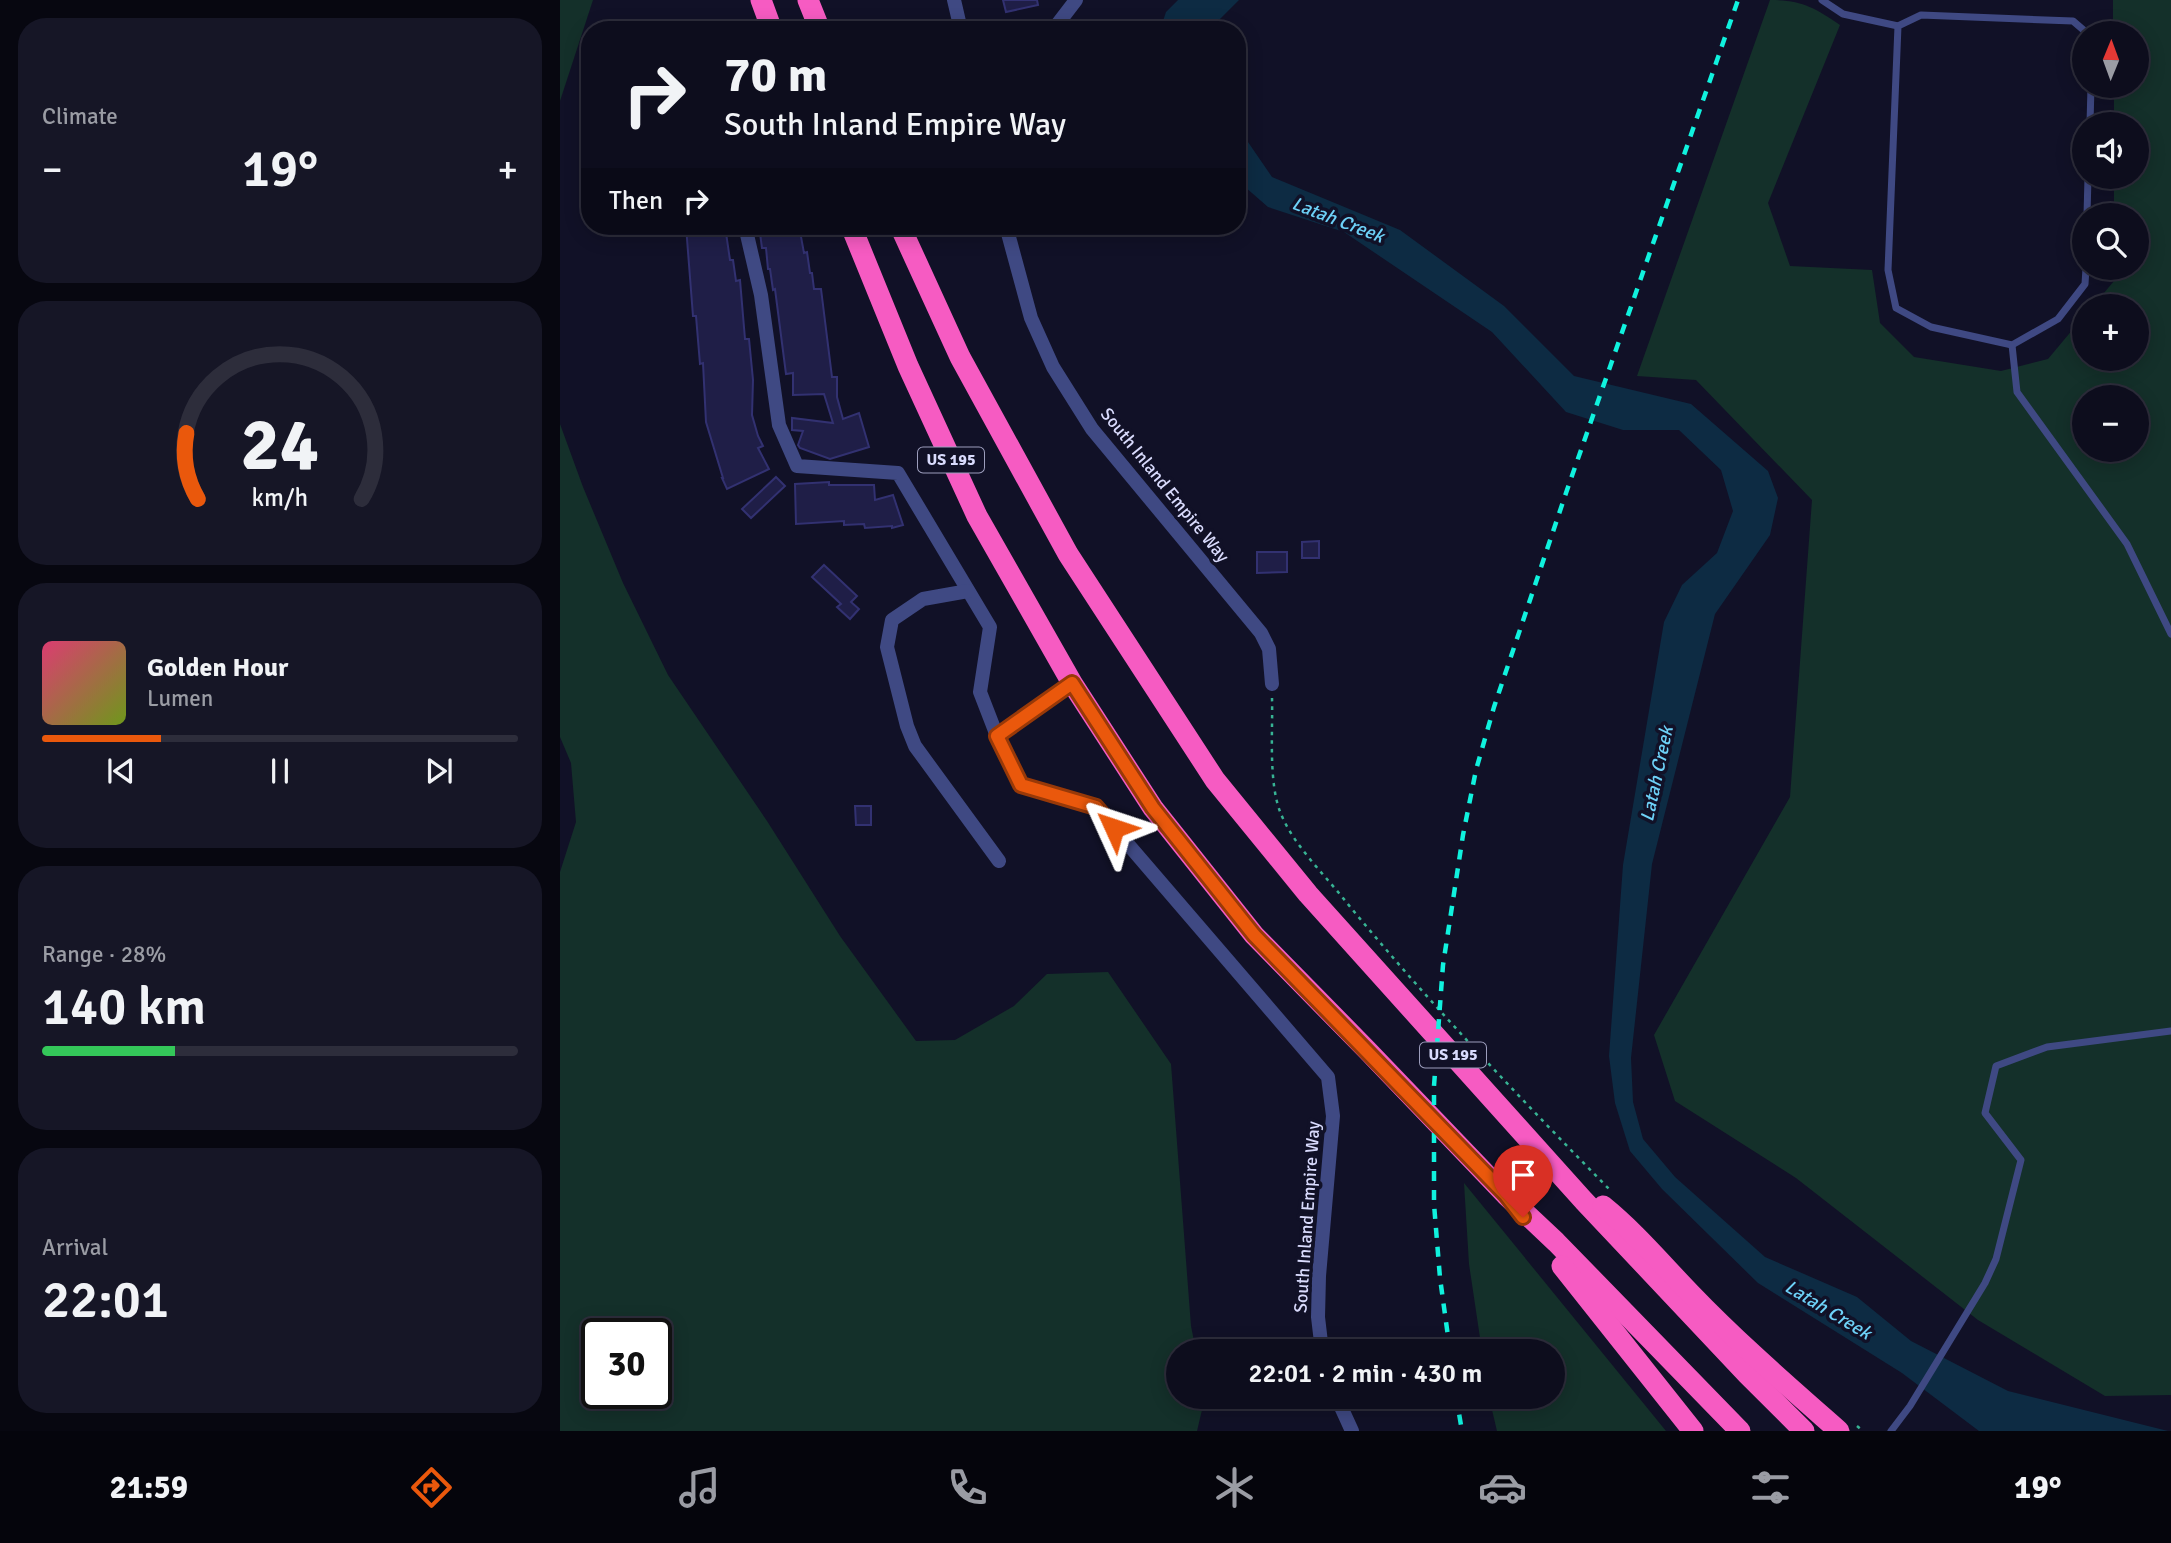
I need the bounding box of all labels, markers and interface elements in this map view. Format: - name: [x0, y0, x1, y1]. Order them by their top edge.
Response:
- north arrow: [2072, 21, 2149, 98]
- map controls: [2072, 21, 2149, 462]
- text: 70 m: [724, 45, 827, 105]
- icon: right: [609, 49, 700, 140]
- text: Climate: [42, 102, 118, 131]
- text: South Inland Empire Way: [724, 105, 1066, 144]
- button: sound: [2072, 112, 2149, 189]
- text: 19°: [242, 137, 318, 201]
- text: −: [42, 146, 63, 193]
- text: +: [497, 146, 518, 193]
- icon: right: [677, 182, 715, 220]
- text: Then: [609, 185, 663, 217]
- water label: Latah Creek: [1289, 191, 1389, 249]
- button: search: [2072, 203, 2149, 280]
- button: +: [2072, 294, 2149, 371]
- button: −: [2072, 385, 2149, 462]
- text: 24: [241, 401, 319, 490]
- street label: South Inland Empire Way: [1096, 403, 1234, 567]
- road number: US 195: [918, 447, 984, 472]
- text: km/h: [252, 482, 308, 513]
- text: Golden Hour: [147, 652, 288, 684]
- text: Lumen: [147, 684, 213, 713]
- water label: Latah Creek: [1635, 723, 1679, 824]
- icon: previous: [102, 752, 140, 790]
- icon: pause: [261, 752, 299, 790]
- icon: next: [420, 752, 458, 790]
- position arrow: [1077, 791, 1151, 865]
- text: Range · 28%: [42, 940, 166, 969]
- text: 140 km: [42, 975, 206, 1039]
- road number: US 195: [1420, 1042, 1486, 1068]
- street label: South Inland Empire Way: [1289, 1120, 1325, 1314]
- pin: [1493, 1145, 1553, 1217]
- icon: arrive: [1504, 1156, 1542, 1194]
- text: Arrival: [42, 1233, 108, 1262]
- text: 22:01: [42, 1268, 169, 1332]
- water label: Latah Creek: [1780, 1275, 1877, 1346]
- speed limit sign: 30: [581, 1318, 672, 1409]
- text: 22:01 · 2 min · 430 m: [1249, 1358, 1482, 1390]
- icon: directions: [407, 1463, 456, 1512]
- icon: music: [675, 1463, 724, 1512]
- icon: phone: [943, 1463, 992, 1512]
- icon: climate: [1210, 1463, 1259, 1512]
- icon: car: [1478, 1463, 1527, 1512]
- icon: filters: [1746, 1463, 1795, 1512]
- text: 21:59: [109, 1468, 188, 1507]
- text: 19°: [2014, 1468, 2061, 1507]

